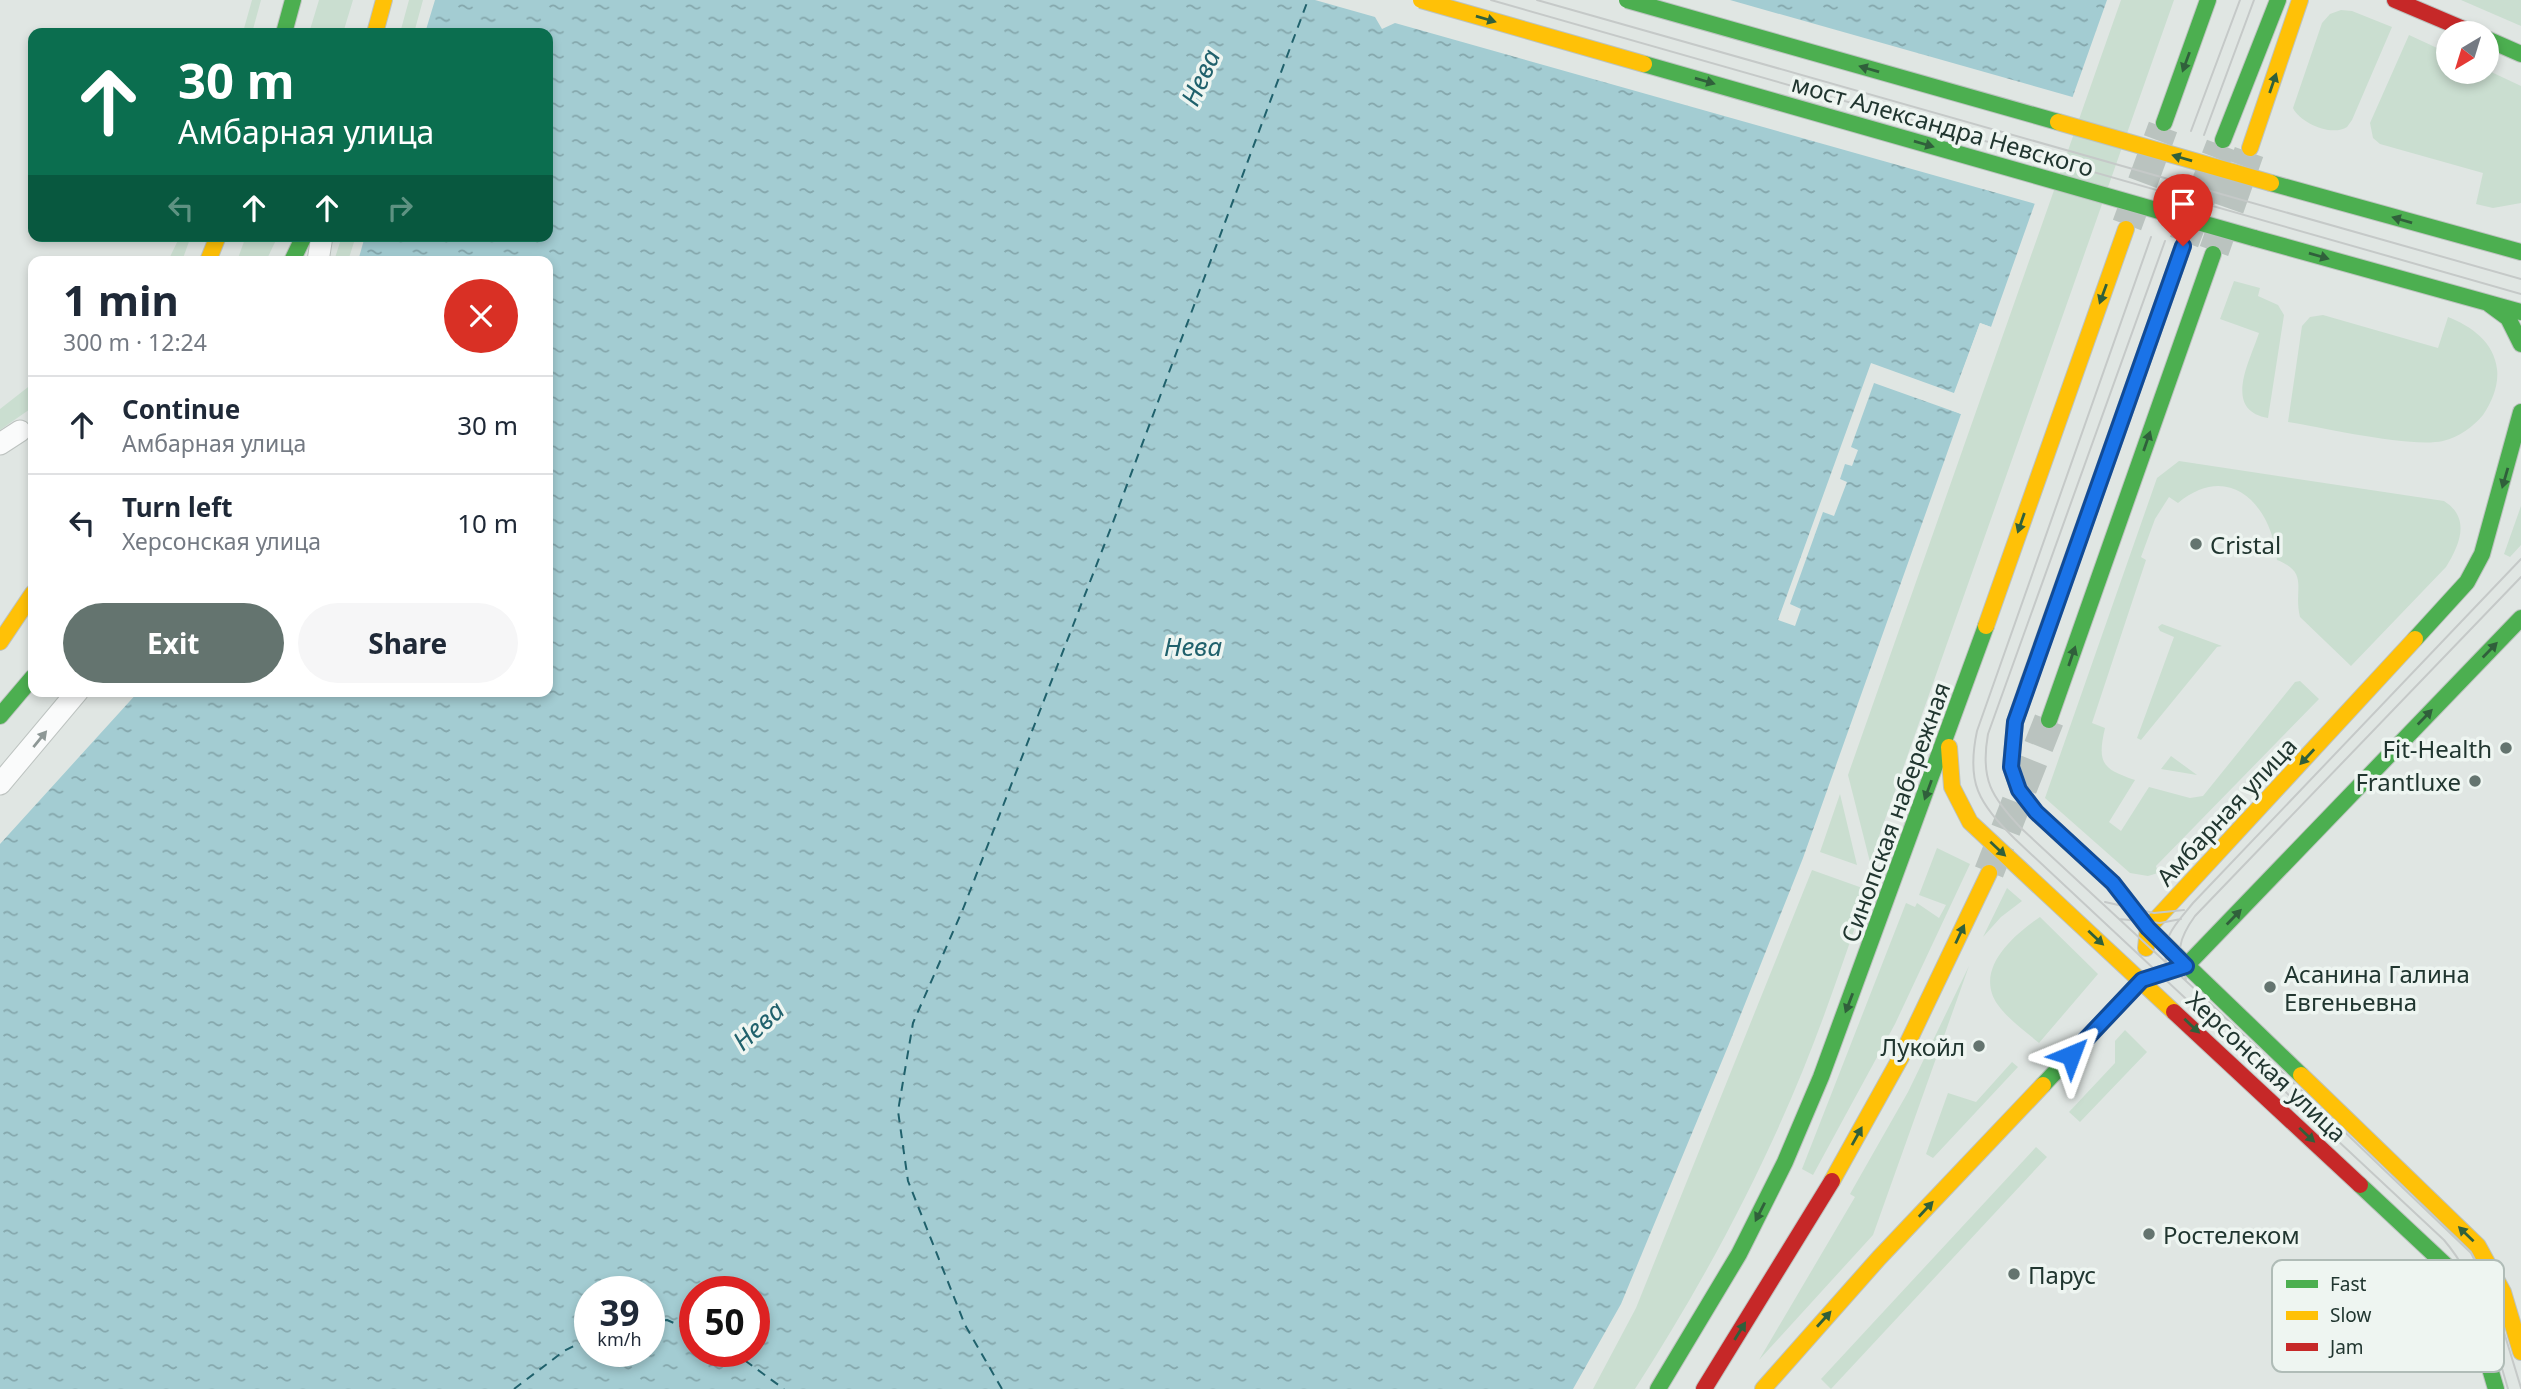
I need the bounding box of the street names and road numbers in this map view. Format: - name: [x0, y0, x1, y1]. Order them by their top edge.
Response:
- street label: мост Александра Невского: [1788, 66, 2098, 184]
- street label: Синопская набережная: [1833, 677, 1957, 947]
- street label: Амбарная улица: [2148, 729, 2304, 893]
- street label: Херсонская улица: [2180, 983, 2354, 1149]

